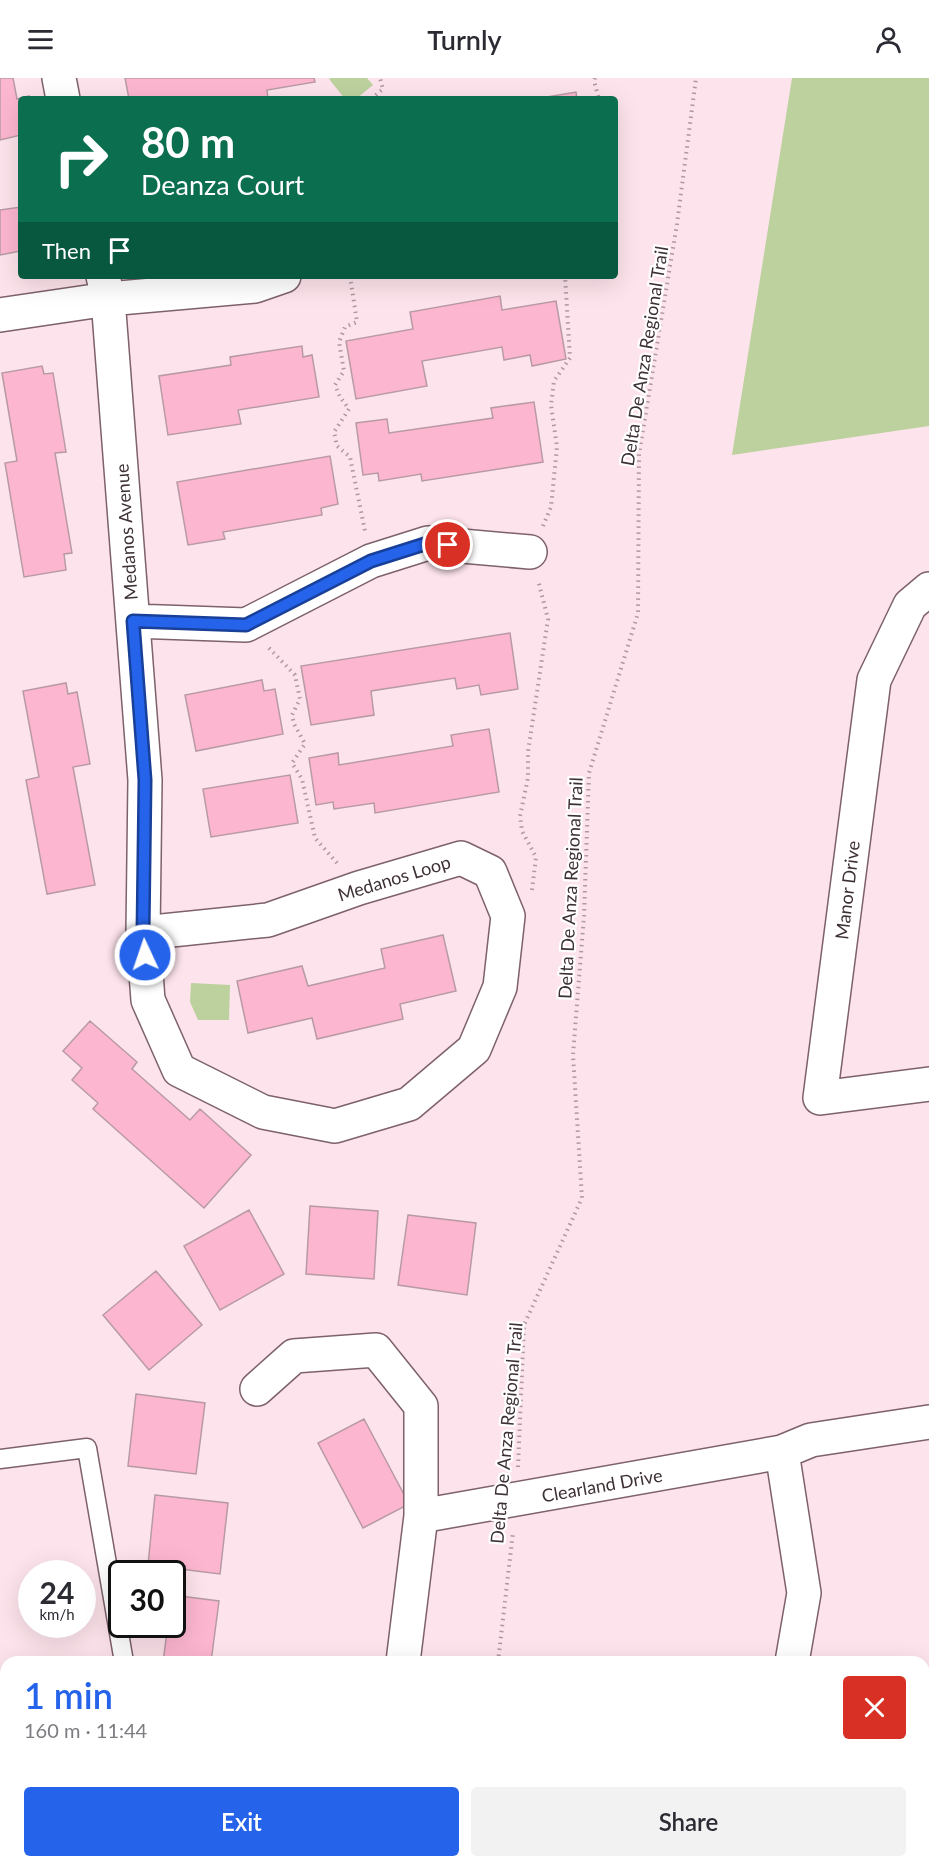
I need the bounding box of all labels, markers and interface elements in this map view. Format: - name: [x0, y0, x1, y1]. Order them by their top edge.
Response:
- icon: menu: [24, 23, 57, 56]
- text: Turnly: [427, 23, 502, 56]
- icon: person: [872, 23, 905, 56]
- text: 80 m: [141, 117, 235, 167]
- icon: right: [42, 120, 120, 198]
- text: Deanza Court: [141, 168, 304, 201]
- icon: arrive: [103, 234, 136, 267]
- text: Then: [42, 237, 91, 264]
- street label: Delta De Anza Regional Trail: [616, 245, 672, 467]
- street label: Medanos Avenue: [110, 463, 142, 601]
- pin: [422, 519, 473, 570]
- icon: arrive: [431, 528, 464, 561]
- street label: Delta De Anza Regional Trail: [553, 776, 587, 1000]
- street label: Manor Drive: [830, 839, 864, 941]
- street label: Medanos Loop: [335, 850, 453, 906]
- position arrow: [113, 923, 177, 987]
- street label: Delta De Anza Regional Trail: [485, 1321, 527, 1545]
- street label: Clearland Drive: [540, 1464, 664, 1506]
- speed limit sign: 30: [108, 1560, 186, 1638]
- text: 24: [40, 1574, 74, 1610]
- text: km/h: [39, 1605, 75, 1623]
- text: 1 min: [24, 1673, 113, 1717]
- button: close: [843, 1676, 906, 1739]
- text: 160 m · 11:44: [24, 1718, 147, 1742]
- button: Exit: [24, 1787, 459, 1856]
- button: Share: [471, 1787, 906, 1856]

